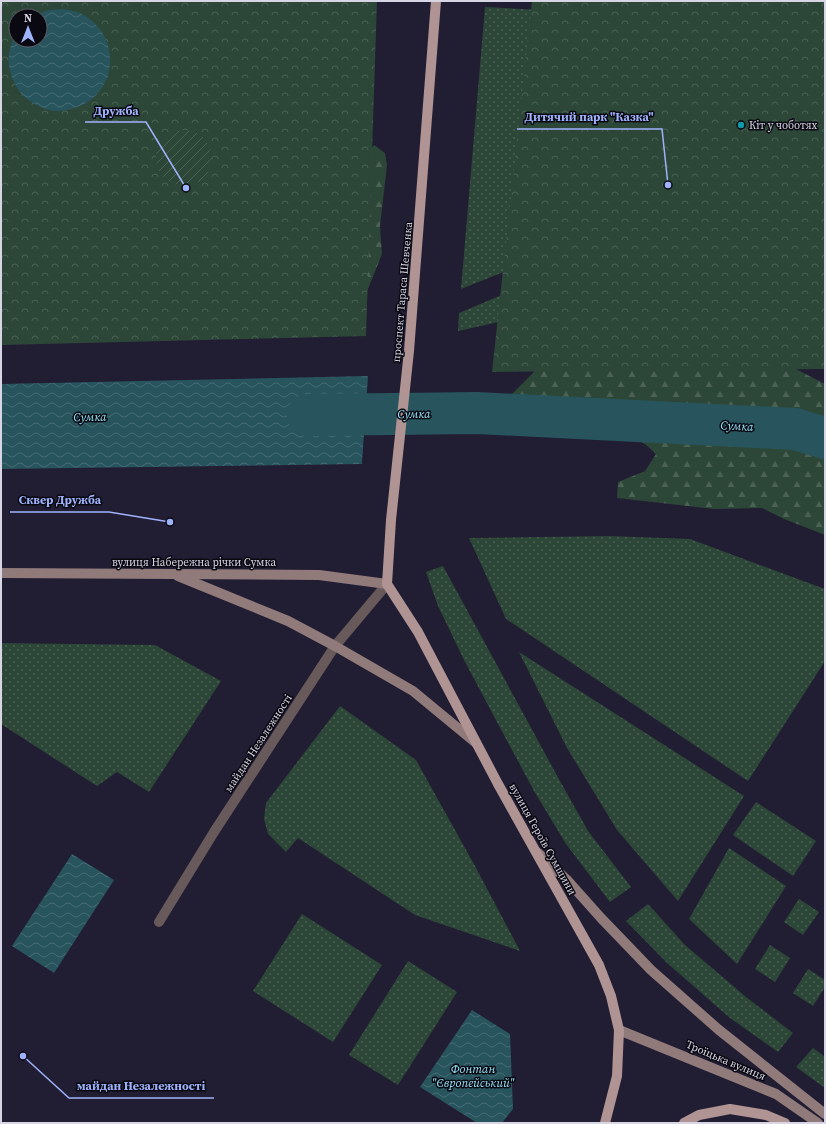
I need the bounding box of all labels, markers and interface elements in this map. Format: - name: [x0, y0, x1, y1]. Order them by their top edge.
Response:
- north arrow: [8, 8, 48, 48]
- text: N: [24, 11, 32, 26]
- callout: Дружба: [85, 98, 146, 122]
- text: Дружба: [93, 103, 139, 119]
- callout: Дитячий парк "Казка": [517, 105, 662, 129]
- text: Дитячий парк "Казка": [524, 109, 654, 125]
- place label: Кіт у чоботях: [749, 118, 817, 133]
- marker: Кіт у чоботях: [736, 120, 746, 130]
- street label: проспект Тараса Шевченка: [389, 221, 416, 363]
- water label: Сумка: [397, 406, 431, 422]
- water label: Сумка: [73, 409, 107, 425]
- water label: Сумка: [720, 417, 755, 435]
- callout: Сквер Дружба: [10, 488, 109, 512]
- text: Сквер Дружба: [19, 492, 102, 508]
- street label: вулиця Набережна річки Сумка: [112, 555, 276, 570]
- street label: майдан Незалежності: [221, 691, 296, 795]
- street label: вулиця Героїв Сумщини: [506, 781, 580, 898]
- street label: Троїцька вулиця: [684, 1037, 768, 1084]
- water label: Фонтан "Європейський": [431, 1061, 515, 1091]
- callout: майдан Незалежності: [69, 1074, 214, 1098]
- text: майдан Незалежності: [77, 1078, 206, 1094]

